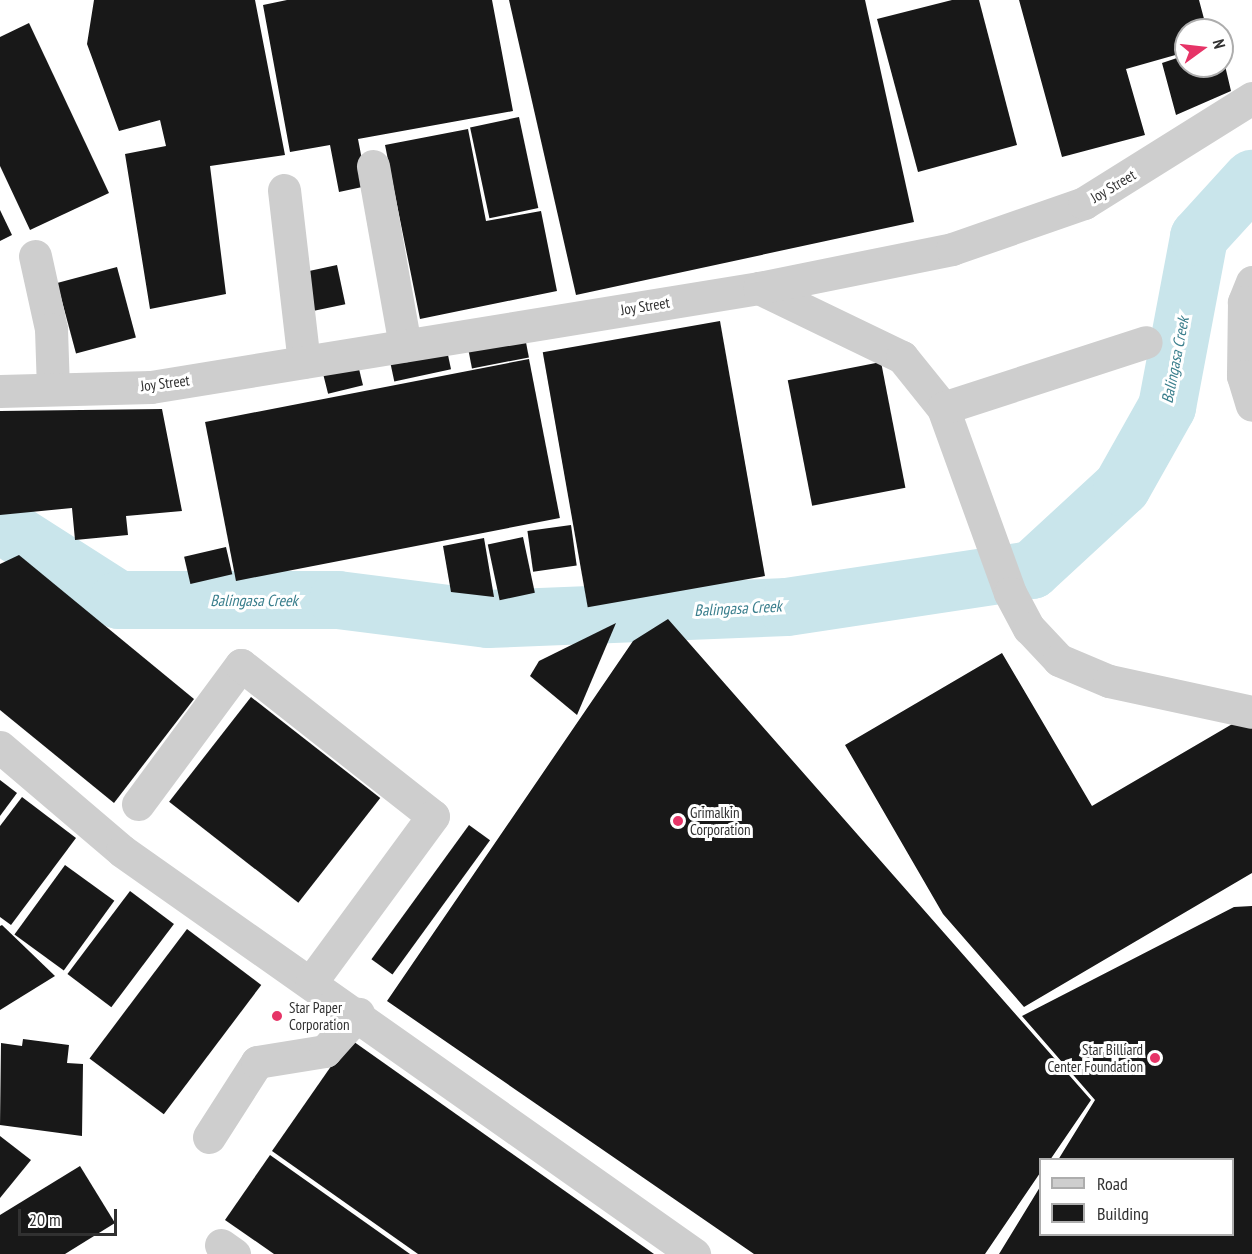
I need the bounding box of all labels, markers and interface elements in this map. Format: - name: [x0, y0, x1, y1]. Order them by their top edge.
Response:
- north arrow: [1174, 18, 1234, 78]
- text: N: [1209, 37, 1230, 51]
- street label: Joy Street: [1087, 165, 1139, 207]
- street label: Joy Street: [619, 293, 671, 319]
- water label: Balingasa Creek: [1157, 315, 1193, 405]
- street label: Joy Street: [139, 371, 191, 395]
- water label: Balingasa Creek: [210, 590, 298, 610]
- water label: Balingasa Creek: [694, 596, 782, 620]
- place label: Grimalkin Corporation: [690, 803, 751, 838]
- marker: Grimalkin Corporation: [671, 814, 685, 828]
- place label: Star Paper Corporation: [289, 998, 350, 1033]
- marker: Star Paper Corporation: [270, 1009, 284, 1023]
- place label: Star Billiard Center Foundation: [1048, 1040, 1143, 1075]
- marker: Star Billiard Center Foundation: [1148, 1051, 1162, 1065]
- legend: [1039, 1158, 1234, 1236]
- text: Road: [1097, 1172, 1128, 1195]
- scale bar: [21, 1197, 120, 1235]
- text: Building: [1097, 1202, 1149, 1225]
- text: 20 m: [29, 1208, 61, 1231]

